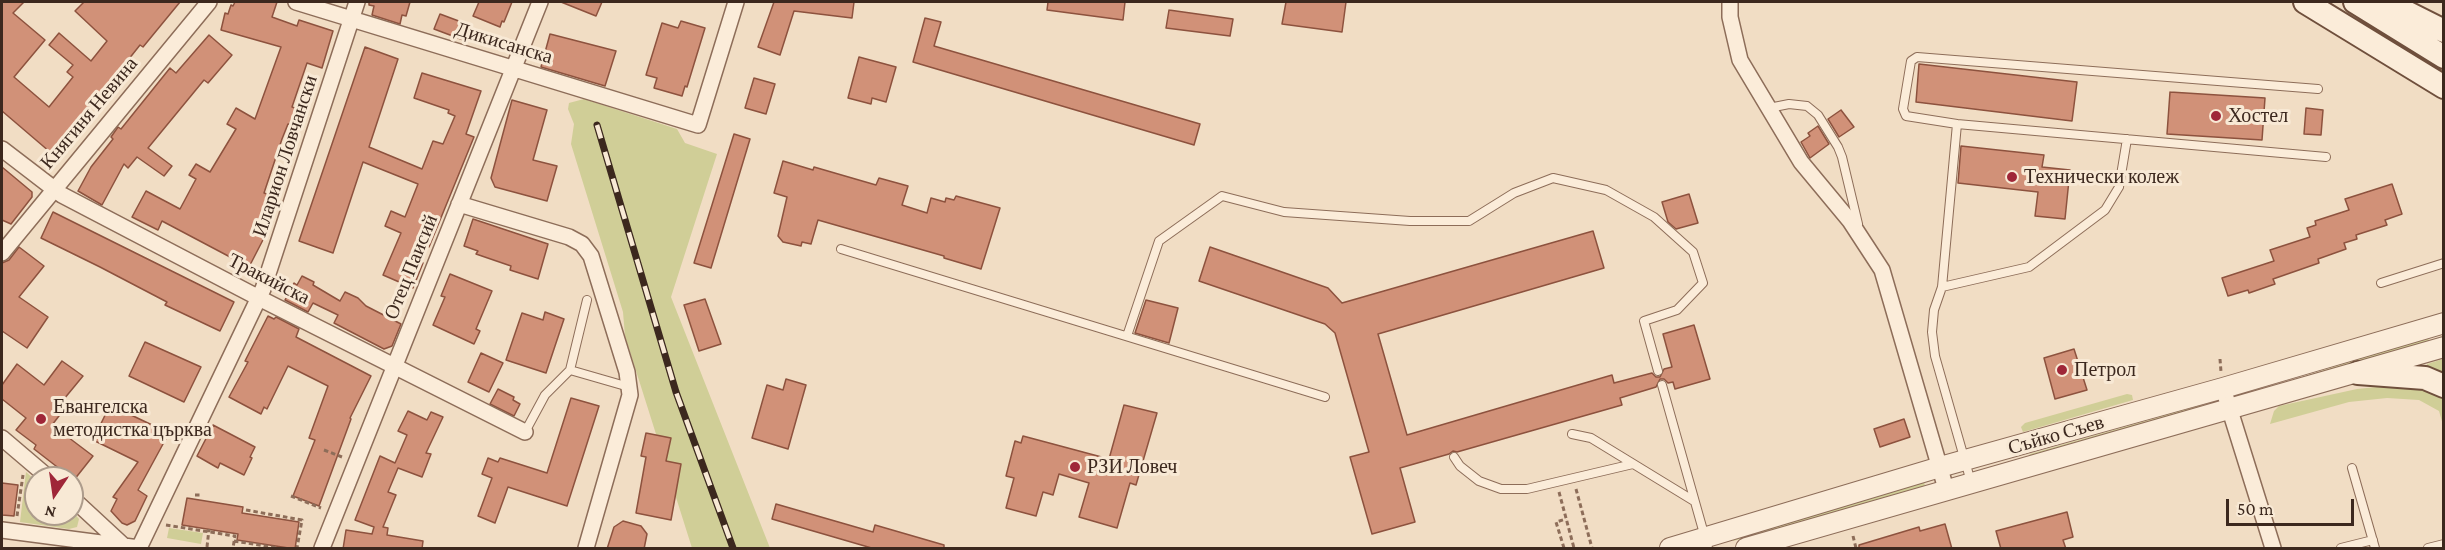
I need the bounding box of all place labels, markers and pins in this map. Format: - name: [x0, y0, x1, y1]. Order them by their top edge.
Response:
- place label: Хостел: [2228, 104, 2288, 128]
- marker: Хостел: [2209, 109, 2223, 123]
- place label: Технически колеж: [2024, 165, 2179, 189]
- marker: Технически колеж: [2005, 170, 2019, 184]
- place label: Петрол: [2074, 358, 2136, 382]
- marker: Петрол: [2055, 363, 2069, 377]
- place label: Евангелска методистка църква: [53, 395, 212, 442]
- marker: Евангелска методистка църква: [34, 412, 48, 426]
- place label: РЗИ Ловеч: [1087, 455, 1177, 479]
- marker: РЗИ Ловеч: [1068, 460, 1082, 474]

